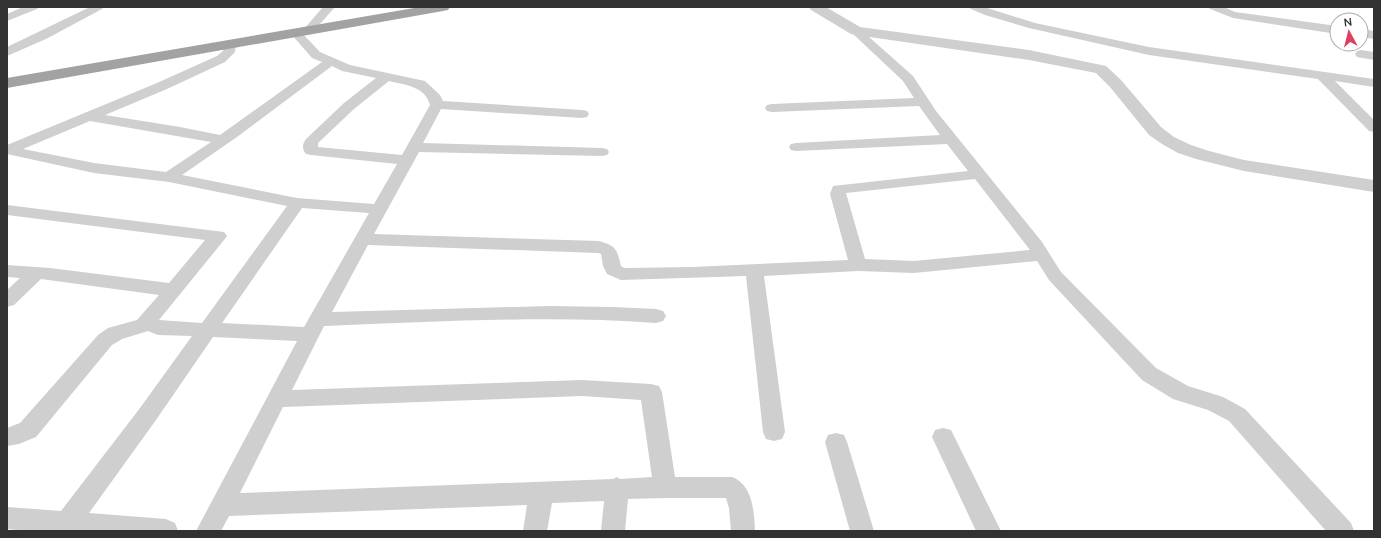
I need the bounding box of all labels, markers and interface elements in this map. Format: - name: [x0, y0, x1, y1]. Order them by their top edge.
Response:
- north arrow: [1329, 12, 1369, 52]
- text: N: [1343, 15, 1353, 30]

